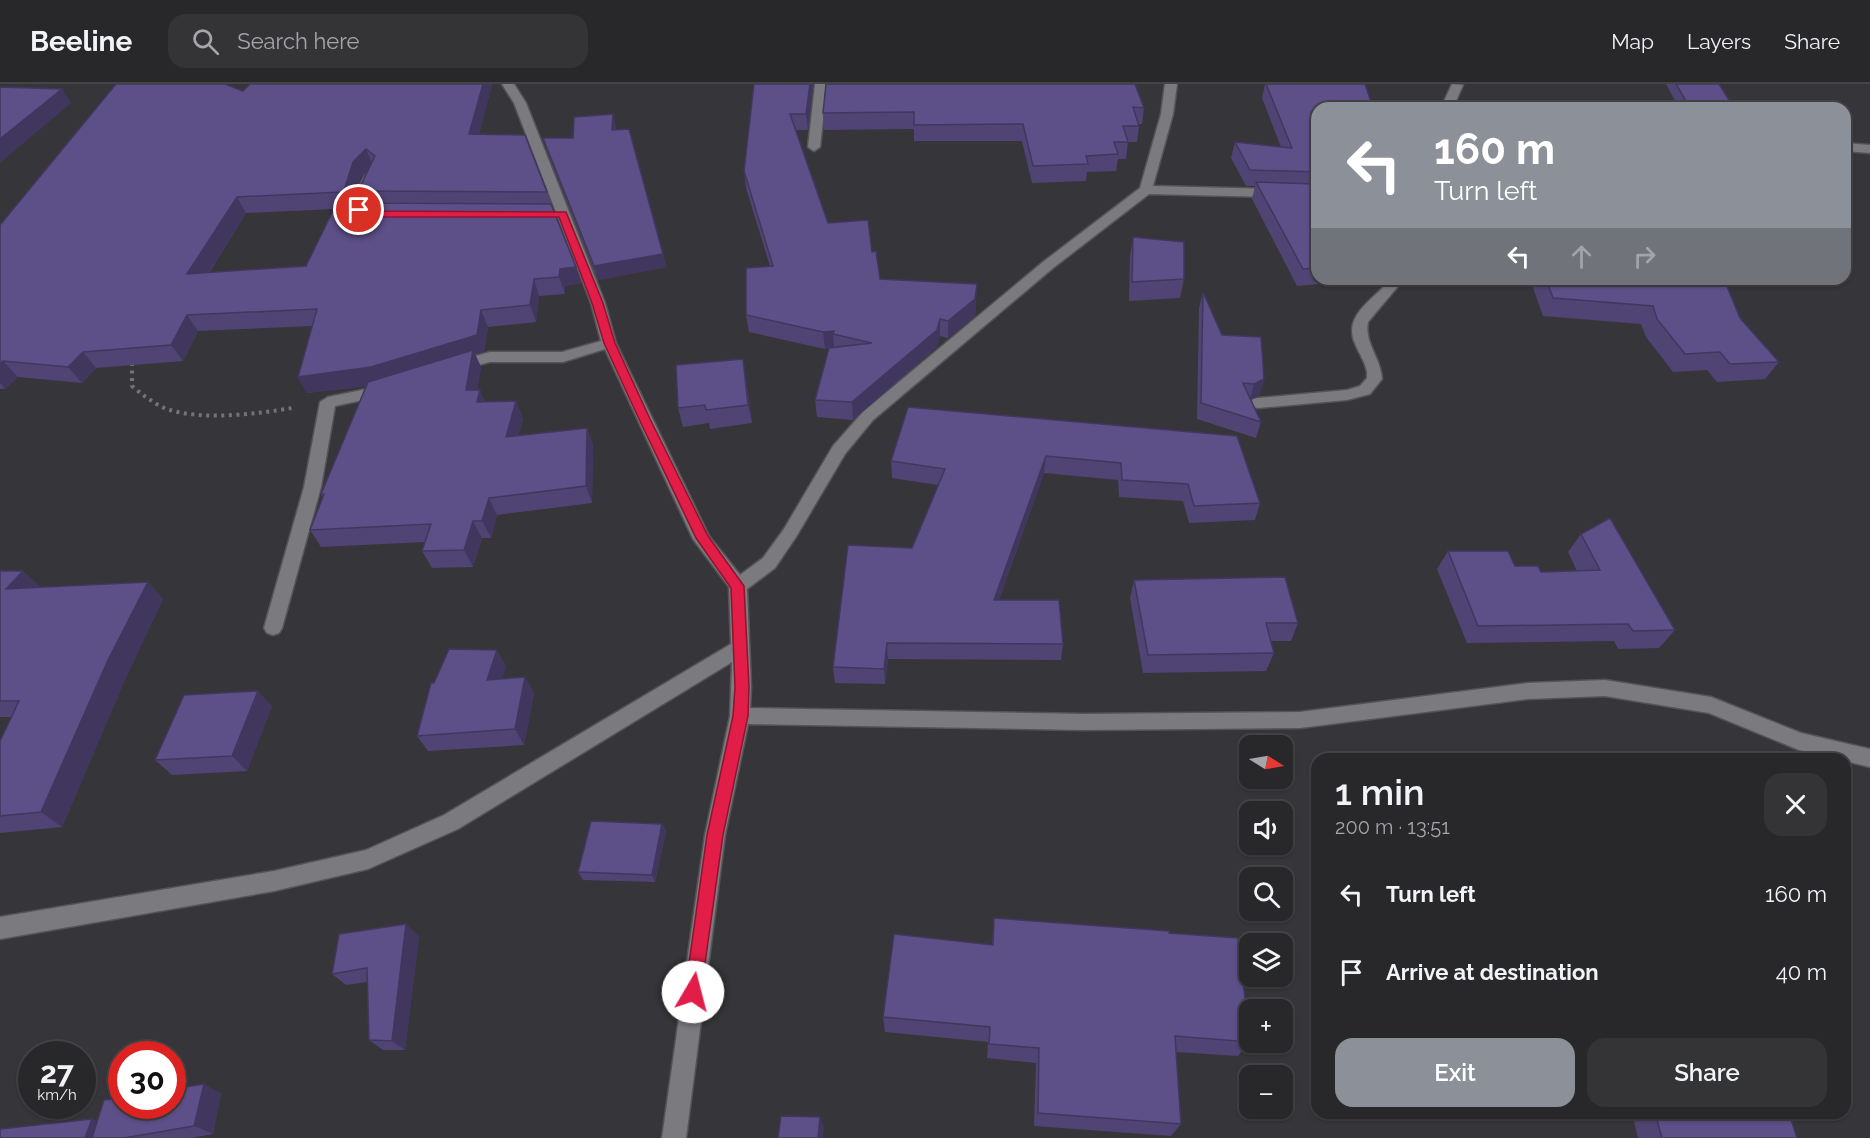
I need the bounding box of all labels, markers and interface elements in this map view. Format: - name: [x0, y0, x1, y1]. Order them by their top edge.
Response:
- search box: [168, 14, 588, 68]
- text: Beeline: [30, 25, 132, 58]
- icon: search: [189, 25, 222, 58]
- text: Search here: [237, 28, 359, 54]
- text: Map: [1611, 29, 1654, 54]
- text: Layers: [1687, 29, 1751, 54]
- text: Share: [1784, 29, 1840, 54]
- text: 160 m: [1434, 125, 1555, 174]
- icon: left: [1335, 126, 1413, 204]
- text: Turn left: [1434, 175, 1537, 206]
- pin: [333, 184, 384, 235]
- icon: arrive: [342, 193, 375, 226]
- icon: left: [1502, 240, 1535, 273]
- icon: ahead: [1565, 240, 1598, 273]
- icon: right: [1628, 240, 1661, 273]
- north arrow: [1239, 735, 1293, 789]
- map controls: [1239, 735, 1293, 1119]
- text: 1 min: [1335, 771, 1424, 813]
- button: close: [1764, 773, 1827, 836]
- button: sound: [1239, 801, 1293, 855]
- text: 200 m · 13:51: [1335, 815, 1450, 839]
- button: search: [1239, 867, 1293, 921]
- icon: left: [1335, 878, 1368, 911]
- text: Turn left: [1386, 881, 1476, 907]
- text: 160 m: [1765, 881, 1827, 907]
- button: layers: [1239, 933, 1293, 987]
- icon: arrive: [1335, 956, 1368, 989]
- text: Arrive at destination: [1386, 959, 1599, 985]
- text: 40 m: [1776, 959, 1827, 985]
- position arrow: [661, 960, 725, 1024]
- button: +: [1239, 999, 1293, 1053]
- button: Exit: [1335, 1038, 1575, 1107]
- button: Share: [1587, 1038, 1827, 1107]
- speed limit sign: 30: [108, 1041, 186, 1119]
- text: 27: [40, 1055, 74, 1090]
- button: −: [1239, 1065, 1293, 1119]
- text: km/h: [37, 1086, 77, 1104]

